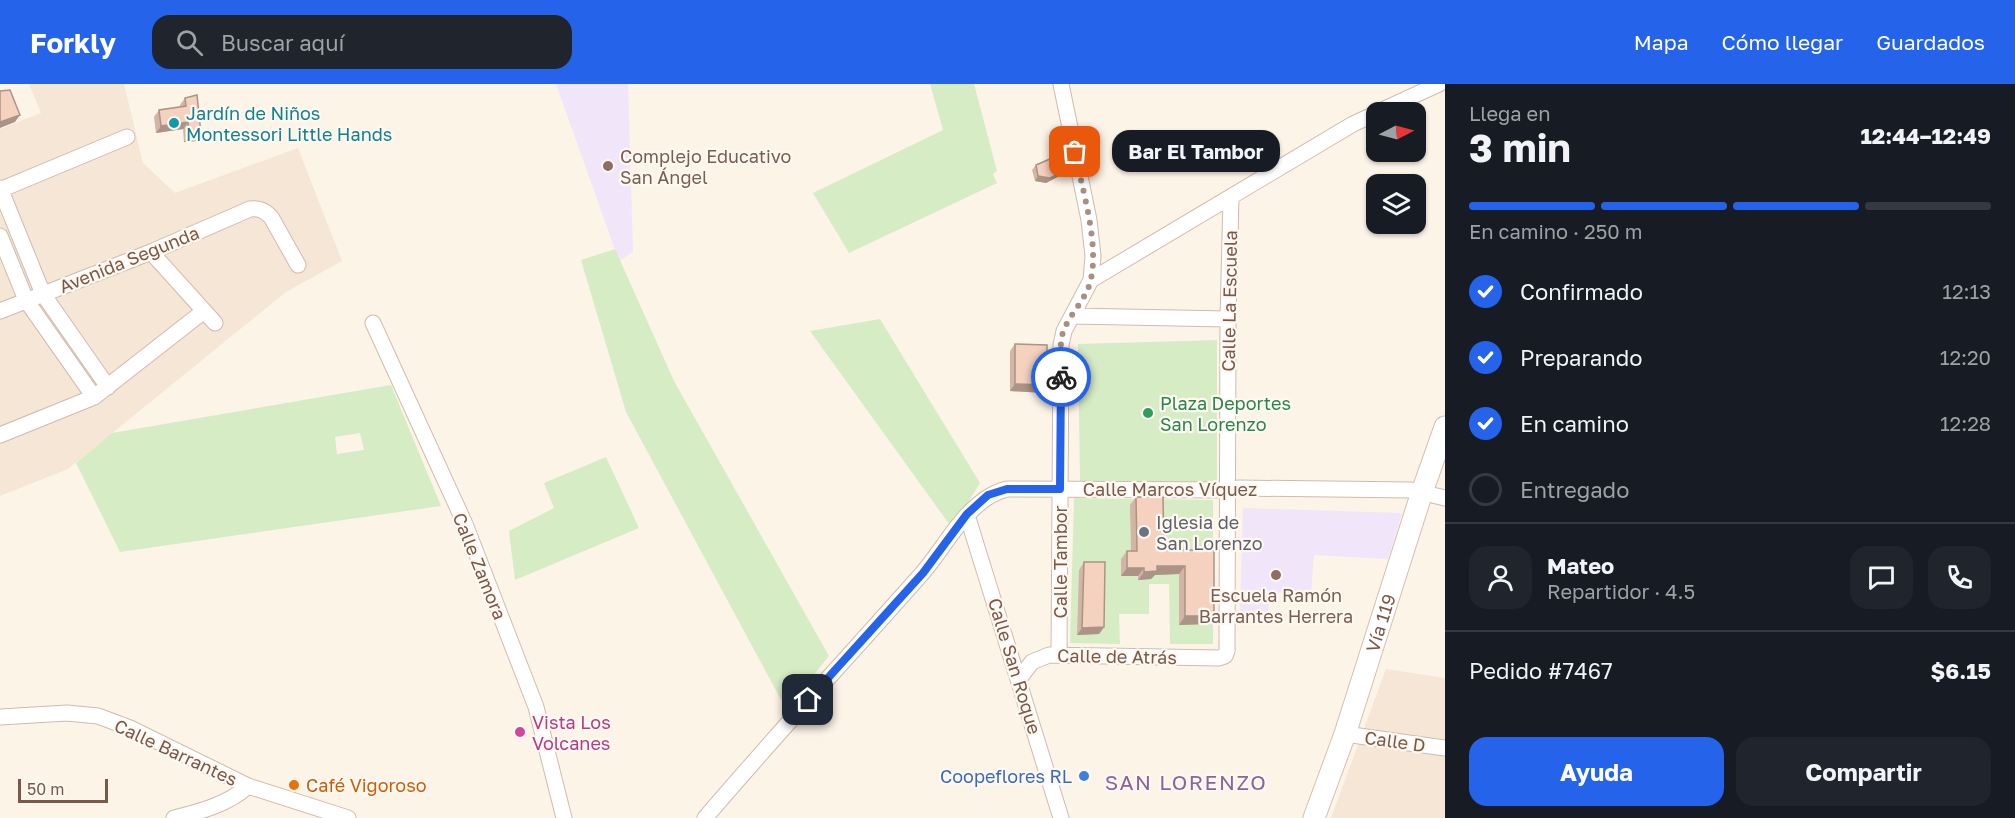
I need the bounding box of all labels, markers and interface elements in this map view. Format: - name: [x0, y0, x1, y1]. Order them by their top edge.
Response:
- search box: [152, 15, 572, 69]
- text: Forkly: [30, 26, 116, 59]
- icon: search: [173, 26, 206, 59]
- text: Buscar aquí: [221, 29, 344, 56]
- text: Mapa: [1634, 29, 1689, 55]
- text: Cómo llegar: [1722, 29, 1843, 55]
- text: Guardados: [1876, 29, 1985, 55]
- text: Llega en: [1469, 101, 1551, 125]
- place label: Jardín de Niños Montessori Little Hands: [186, 102, 392, 145]
- north arrow: [1366, 102, 1426, 162]
- map controls: [1366, 102, 1426, 234]
- marker: Jardín de Niños Montessori Little Hands: [167, 116, 181, 130]
- text: 12:44–12:49: [1861, 122, 1991, 149]
- text: 3 min: [1469, 124, 1571, 171]
- pin: [1049, 126, 1100, 177]
- callout: Bar El Tambor: [1111, 131, 1279, 173]
- icon: bag: [1058, 135, 1091, 168]
- text: Bar El Tambor: [1128, 139, 1264, 163]
- place label: Complejo Educativo San Ángel: [620, 145, 791, 188]
- marker: Complejo Educativo San Ángel: [601, 159, 615, 173]
- button: layers: [1366, 174, 1426, 234]
- text: En camino · 250 m: [1469, 219, 1642, 243]
- street label: Avenida Segunda: [56, 221, 202, 297]
- street label: Calle La Escuela: [1217, 230, 1241, 372]
- icon: check: [1469, 275, 1502, 308]
- text: Confirmado: [1520, 278, 1643, 305]
- text: 12:13: [1942, 279, 1991, 303]
- icon: check: [1469, 341, 1502, 374]
- text: Preparando: [1520, 344, 1643, 371]
- text: 12:20: [1940, 345, 1991, 369]
- courier: [1031, 347, 1091, 407]
- icon: bike: [1045, 361, 1078, 394]
- place label: Plaza Deportes San Lorenzo: [1160, 392, 1291, 435]
- marker: Plaza Deportes San Lorenzo: [1141, 406, 1155, 420]
- icon: check: [1469, 407, 1502, 440]
- text: En camino: [1520, 410, 1629, 437]
- text: 12:28: [1940, 411, 1991, 435]
- text: Entregado: [1520, 476, 1629, 503]
- street label: Calle Marcos Víquez: [1083, 478, 1257, 500]
- street label: Calle Tambor: [1049, 505, 1071, 619]
- street label: Calle Zamora: [449, 509, 511, 623]
- place label: Iglesia de San Lorenzo: [1156, 511, 1262, 554]
- marker: Iglesia de San Lorenzo: [1137, 525, 1151, 539]
- button: person: [1469, 546, 1532, 609]
- button: chat: [1850, 546, 1913, 609]
- button: phone: [1928, 546, 1991, 609]
- text: Mateo: [1547, 552, 1614, 579]
- marker: Escuela Ramón Barrantes Herrera: [1269, 568, 1283, 582]
- text: Repartidor · 4.5: [1547, 579, 1695, 603]
- place label: Escuela Ramón Barrantes Herrera: [1199, 584, 1353, 627]
- street label: Vía 119: [1361, 591, 1400, 655]
- street label: Calle San Roque: [984, 595, 1046, 737]
- street label: Calle de Atrás: [1057, 644, 1177, 668]
- text: Pedido #7467: [1469, 657, 1613, 684]
- text: $6.15: [1930, 657, 1991, 684]
- pin: [782, 674, 833, 725]
- icon: home: [791, 683, 824, 716]
- place label: Vista Los Volcanes: [532, 711, 611, 754]
- street label: Calle Barrantes: [111, 714, 241, 790]
- marker: Vista Los Volcanes: [513, 725, 527, 739]
- street label: Calle D: [1363, 726, 1427, 756]
- button: Ayuda: [1469, 737, 1724, 806]
- button: Compartir: [1736, 737, 1991, 806]
- place label: Coopeflores RL: [940, 765, 1072, 787]
- marker: Coopeflores RL: [1077, 769, 1091, 783]
- district label: SAN LORENZO: [1105, 769, 1267, 795]
- place label: Café Vigoroso: [306, 774, 426, 796]
- scale bar: [18, 776, 108, 804]
- marker: Café Vigoroso: [287, 778, 301, 792]
- text: 50 m: [27, 779, 64, 799]

